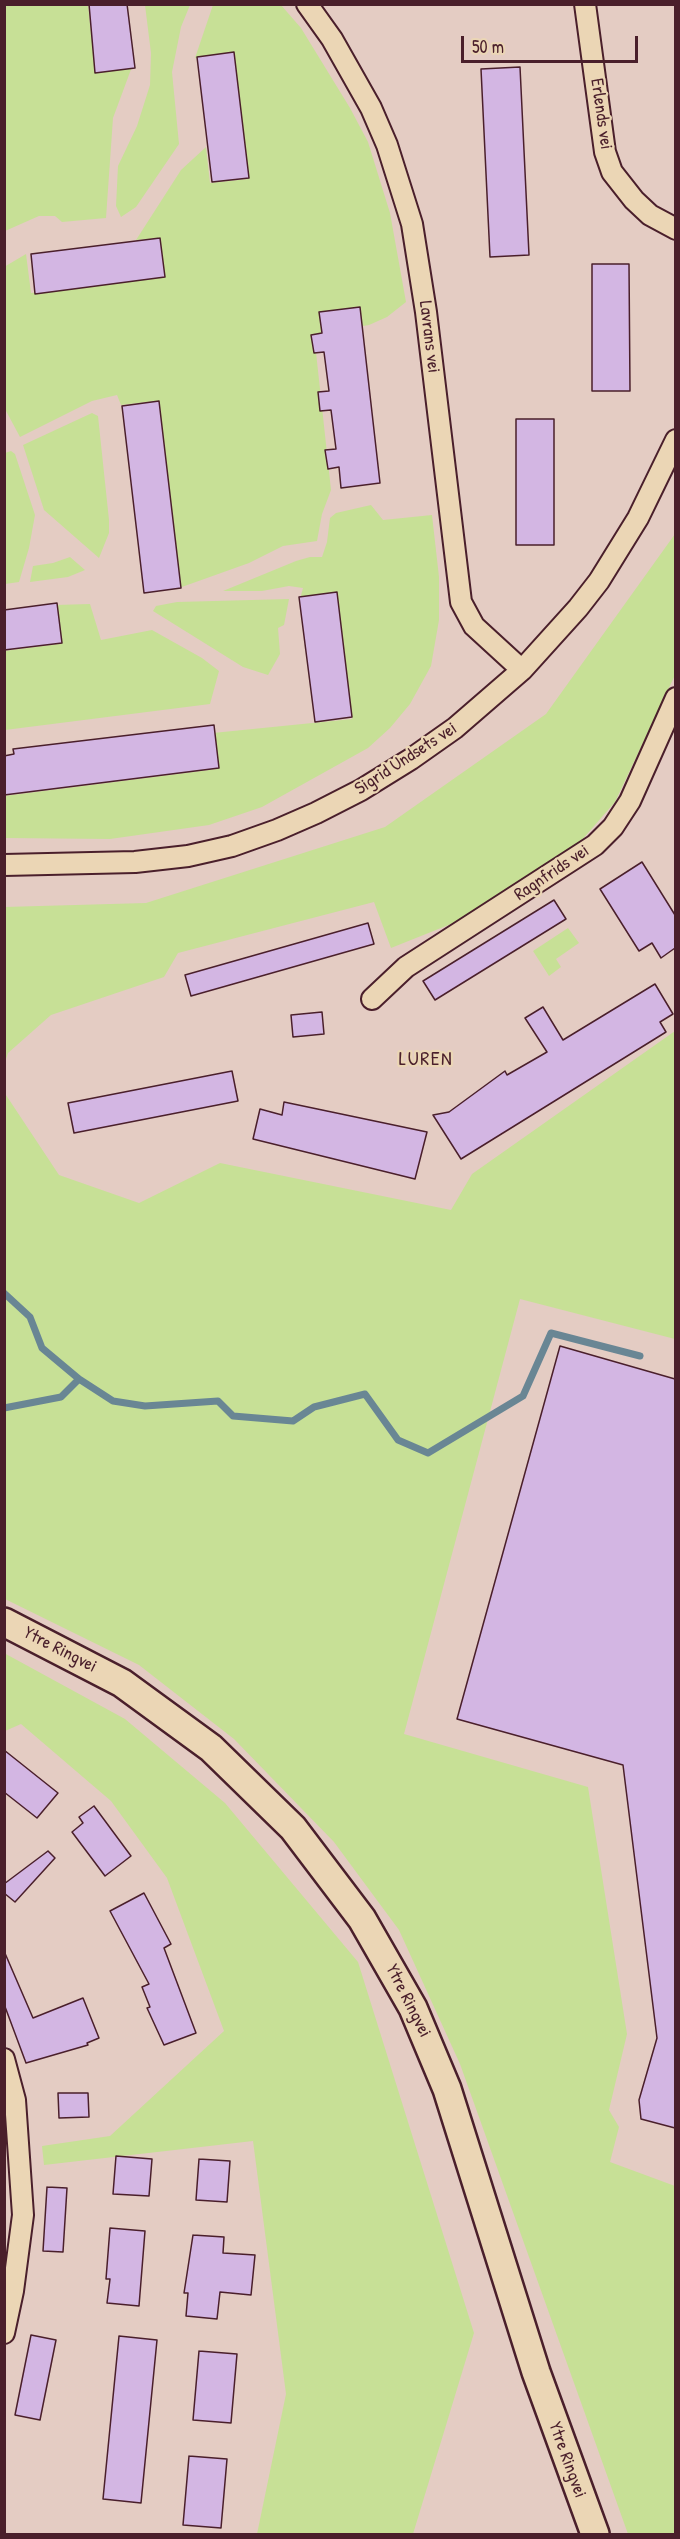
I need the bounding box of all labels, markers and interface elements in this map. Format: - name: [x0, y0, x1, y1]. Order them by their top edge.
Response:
- scale bar: [464, 24, 641, 62]
- text: 50 m: [472, 34, 504, 59]
- street label: Erlends vei: [585, 77, 617, 151]
- street label: Lavrans vei: [414, 300, 444, 374]
- street label: Sigrid Undsets vei: [351, 718, 461, 800]
- street label: Ragnfrids vei: [511, 840, 593, 906]
- district label: LUREN: [399, 1048, 453, 1072]
- street label: Ytre Ringvei: [20, 1622, 100, 1678]
- street label: Ytre Ringvei: [380, 1961, 436, 2041]
- street label: Ytre Ringvei: [543, 2419, 591, 2501]

